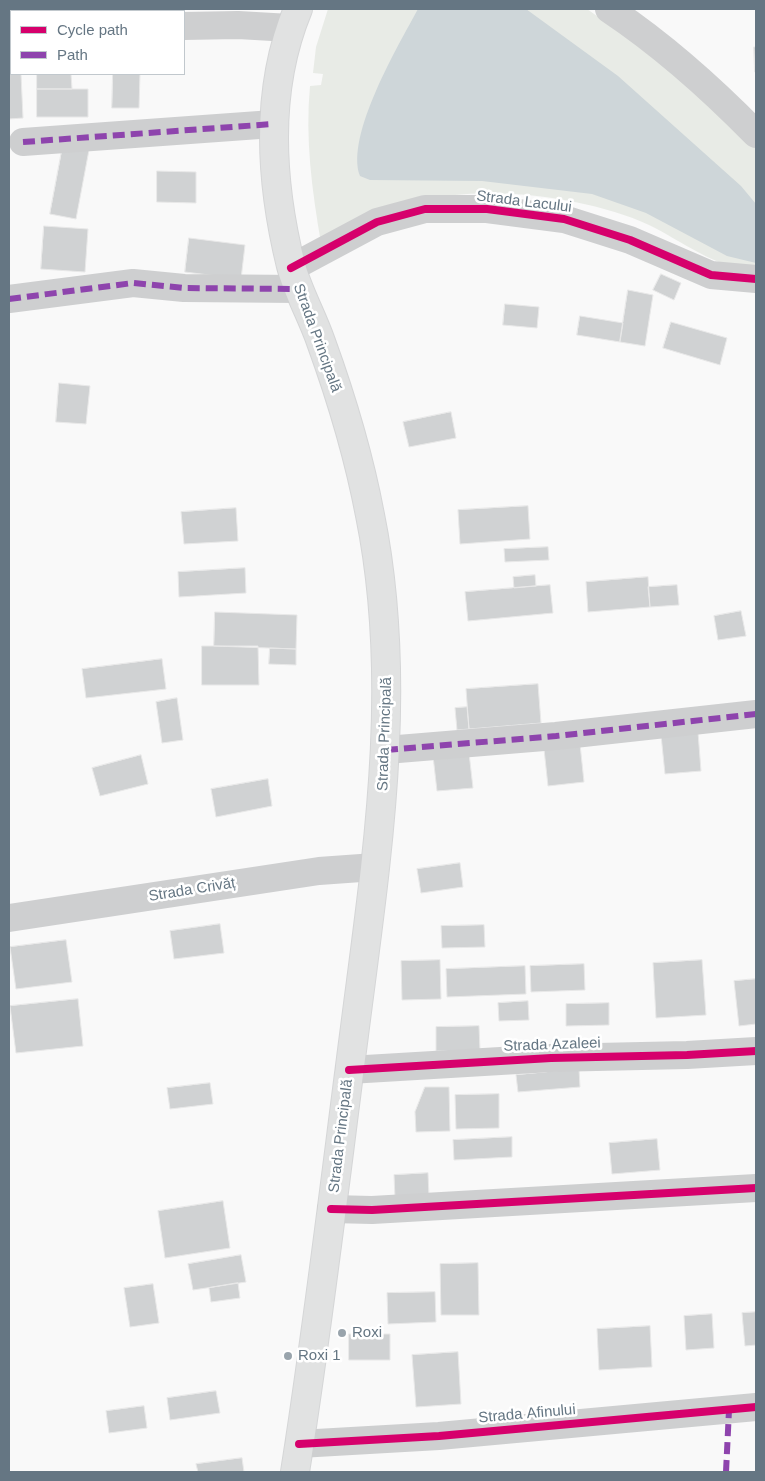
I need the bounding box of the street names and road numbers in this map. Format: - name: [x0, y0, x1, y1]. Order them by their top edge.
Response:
- street label: Strada Lacului: [475, 187, 573, 217]
- street label: Strada Principală: [289, 281, 345, 395]
- street label: Strada Principală: [374, 677, 396, 791]
- street label: Strada Crivăț: [147, 874, 237, 906]
- street label: Strada Azaleei: [503, 1034, 601, 1056]
- street label: Strada Principală: [325, 1078, 357, 1194]
- street label: Strada Afinului: [478, 1401, 576, 1427]

